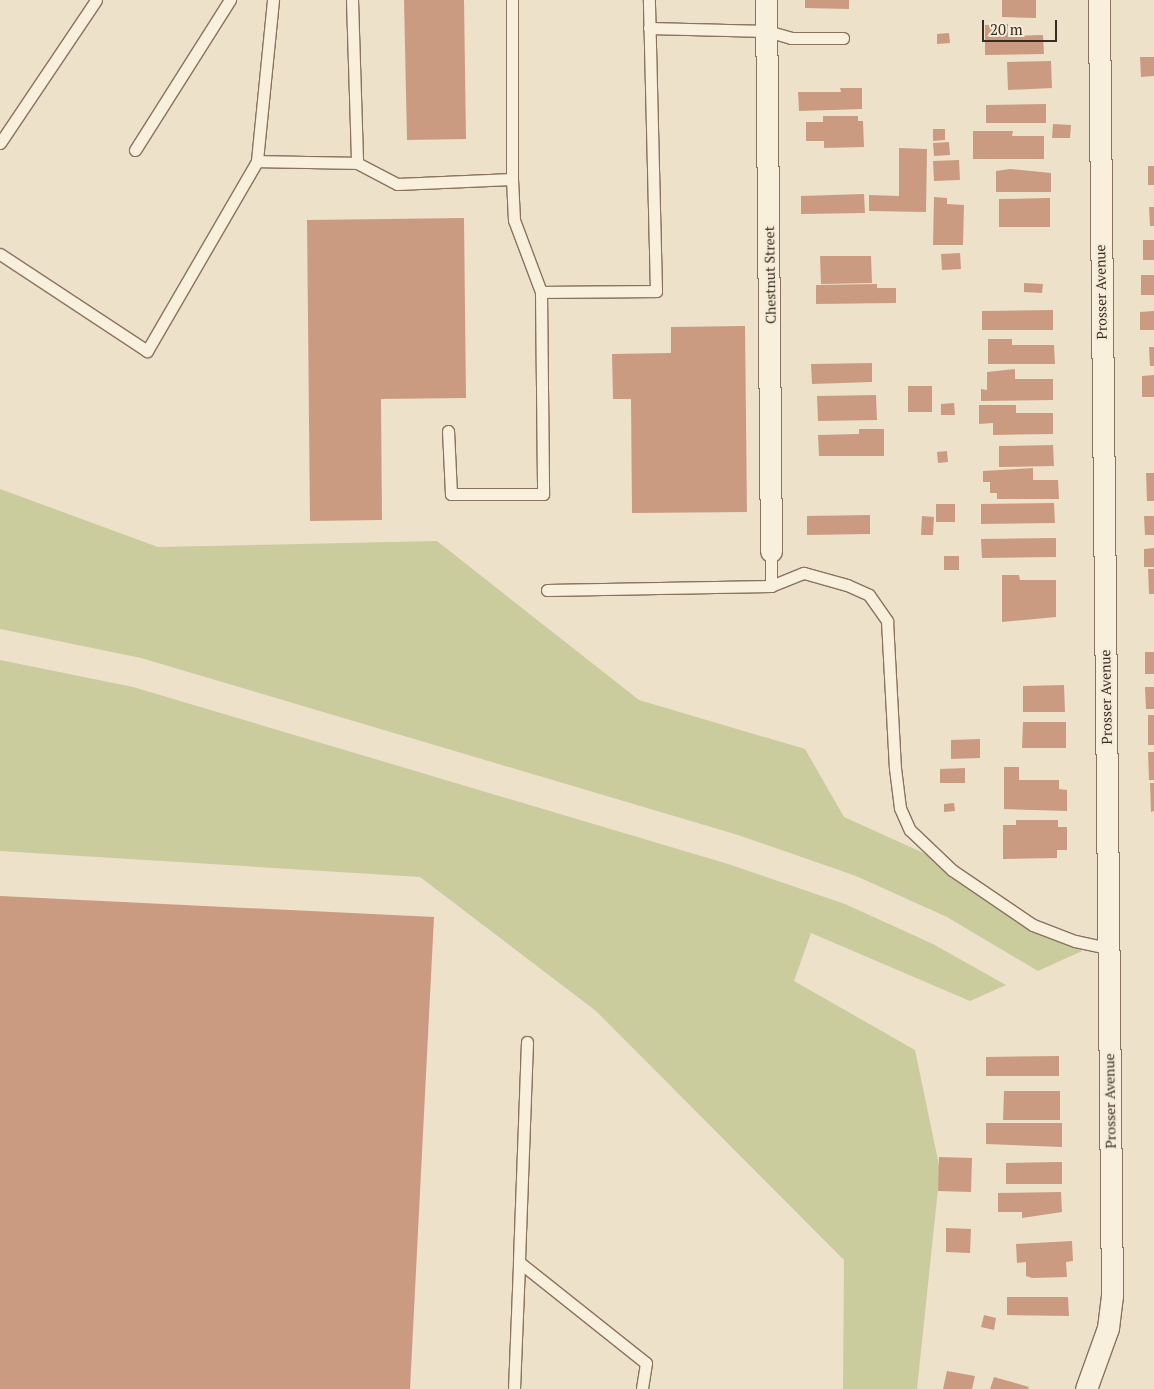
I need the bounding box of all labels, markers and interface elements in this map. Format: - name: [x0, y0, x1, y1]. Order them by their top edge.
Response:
- scale bar: [984, 10, 1059, 42]
- text: 20 m: [990, 19, 1023, 39]
- street label: Chestnut Street: [761, 226, 779, 324]
- street label: Prosser Avenue: [1092, 244, 1110, 340]
- street label: Prosser Avenue: [1097, 649, 1115, 745]
- street label: Prosser Avenue: [1101, 1053, 1119, 1149]

